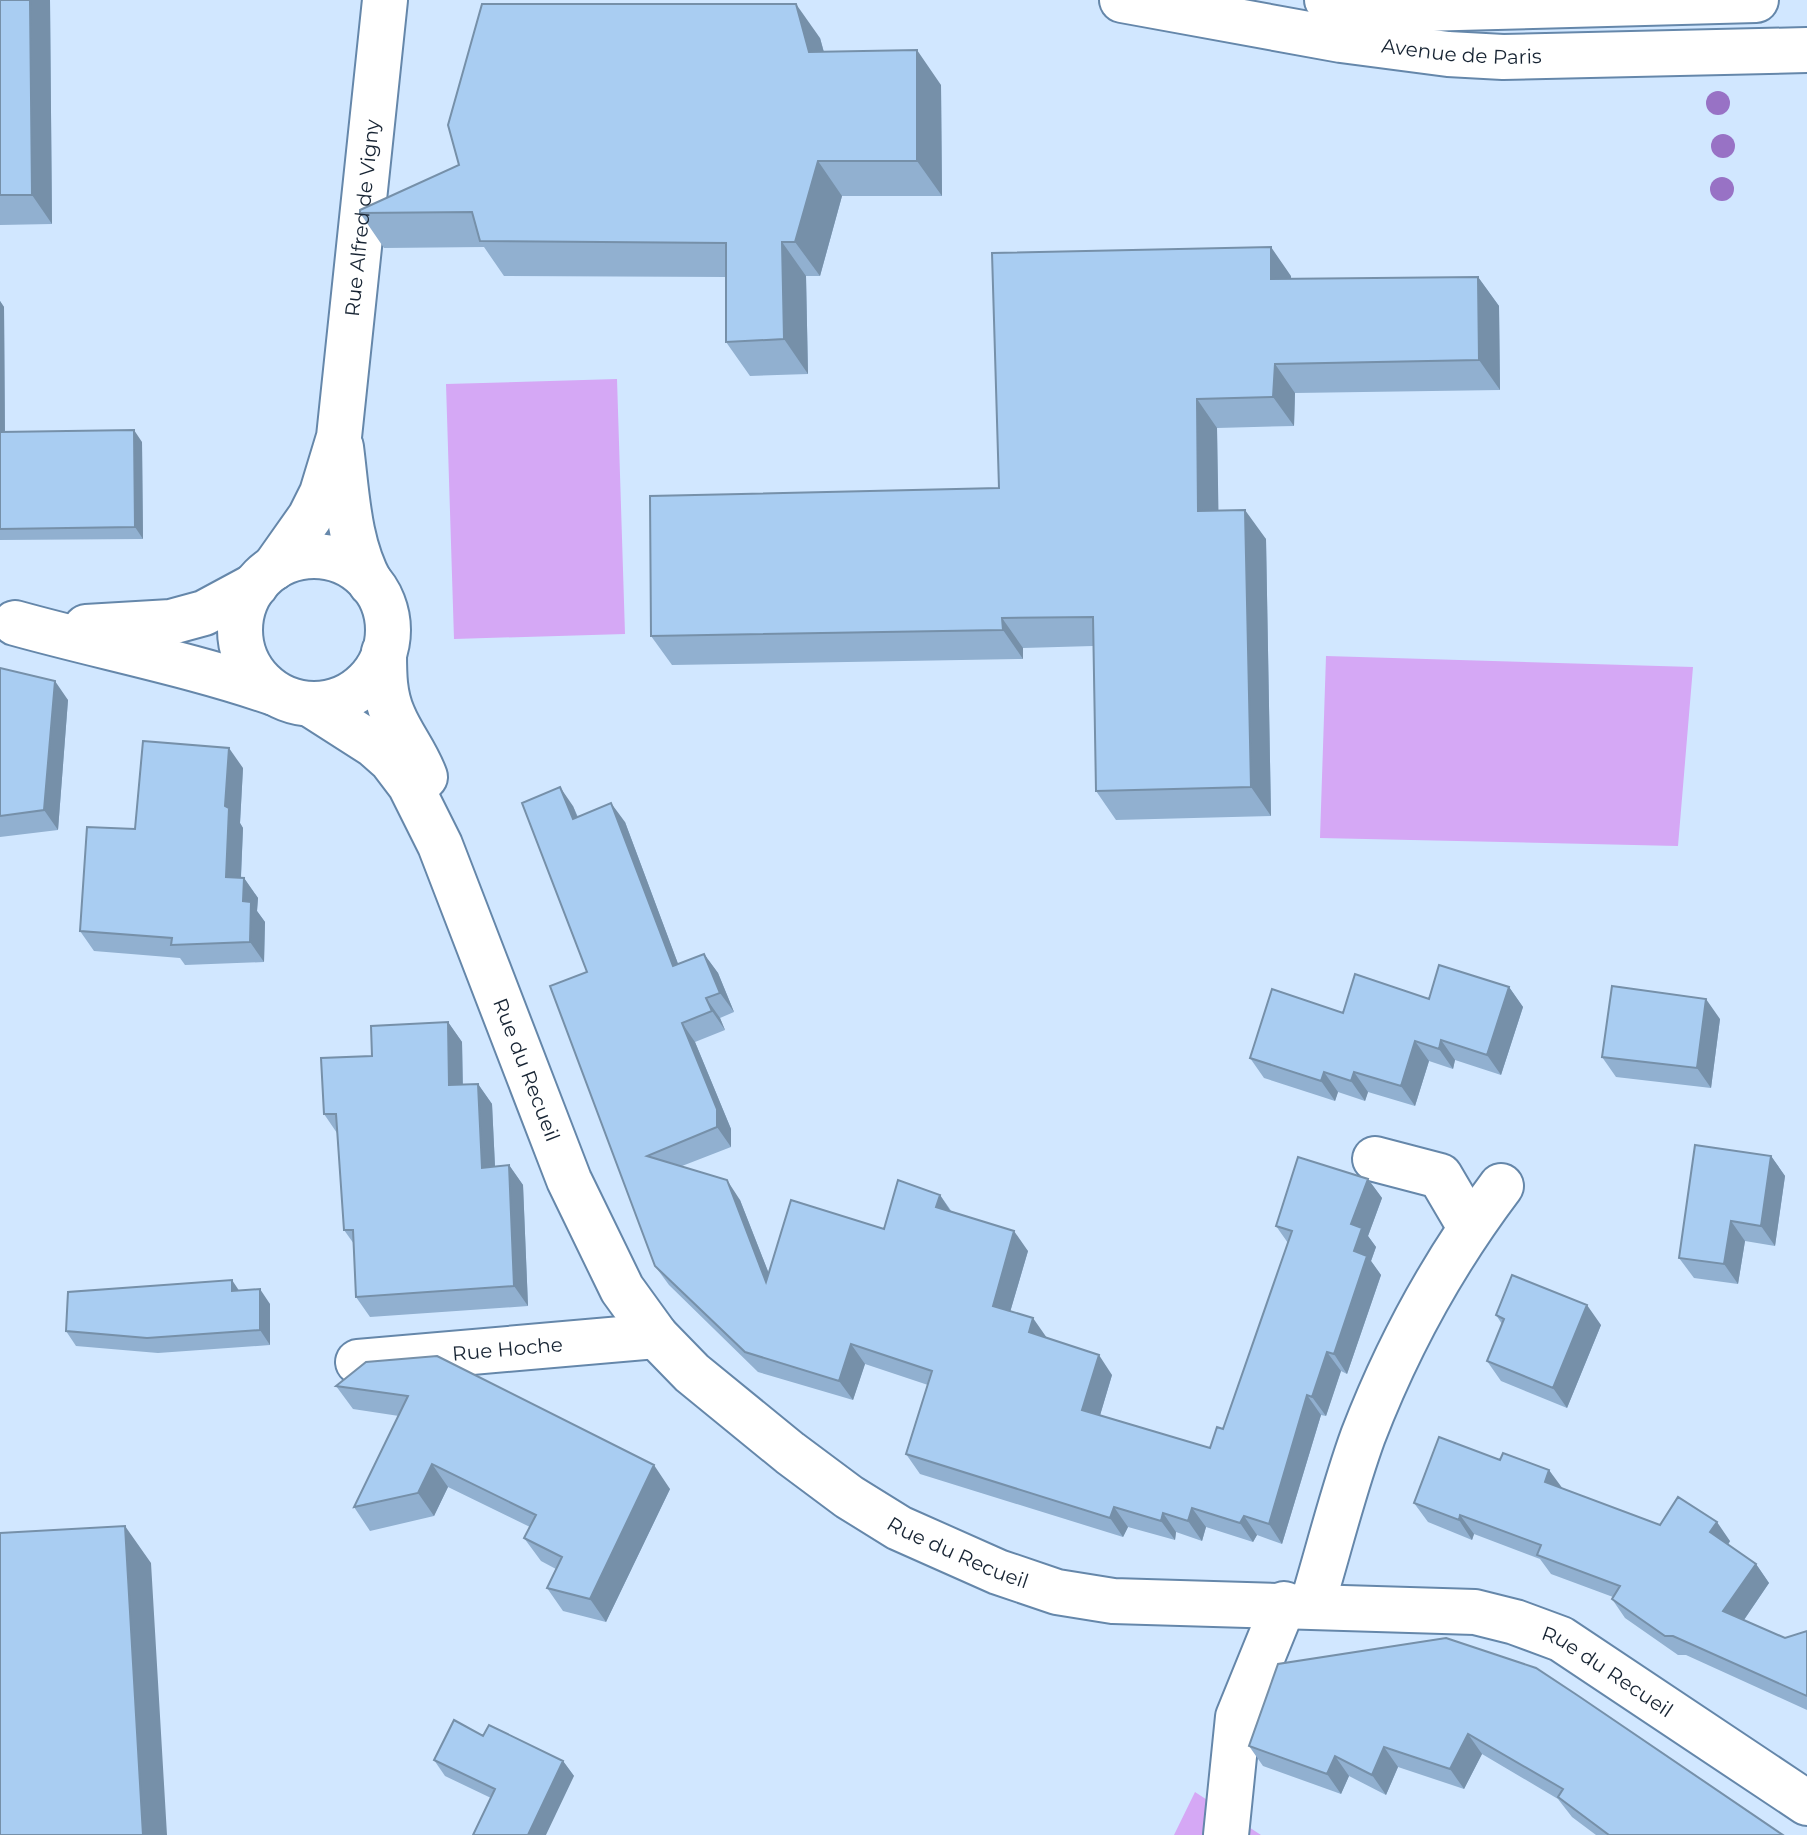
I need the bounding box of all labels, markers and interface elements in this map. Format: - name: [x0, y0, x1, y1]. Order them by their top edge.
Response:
- street label: Avenue de Paris: [1380, 33, 1542, 69]
- street label: Rue Alfred de Vigny: [340, 118, 384, 318]
- street label: Rue du Recueil: [488, 995, 565, 1145]
- street label: Rue Hoche: [451, 1332, 564, 1366]
- street label: Rue du Recueil: [883, 1512, 1032, 1594]
- street label: Rue du Recueil: [1539, 1621, 1678, 1722]

